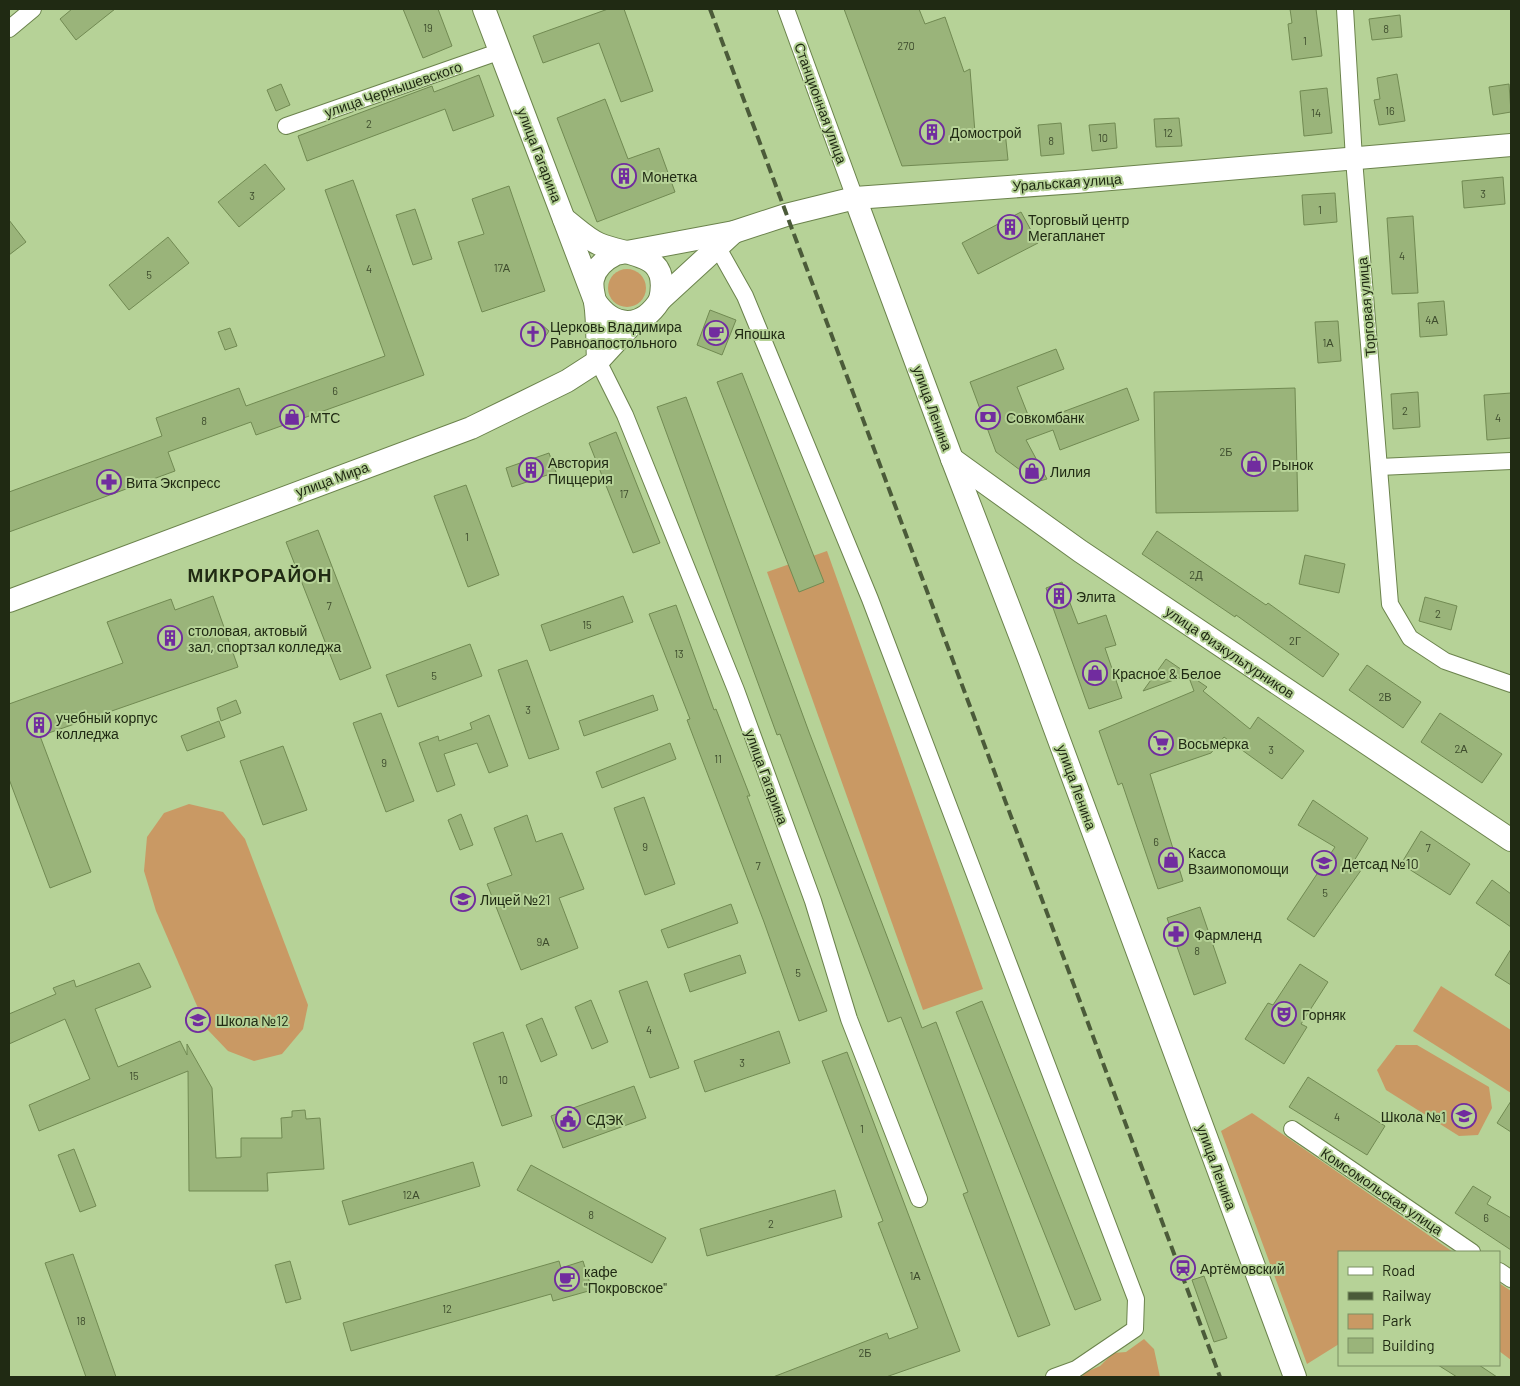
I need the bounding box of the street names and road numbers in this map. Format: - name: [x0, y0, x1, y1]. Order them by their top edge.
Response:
- street label: Станционная улица: [791, 40, 851, 166]
- street label: улица Чернышевского: [322, 57, 464, 120]
- street label: улица Гагарина: [514, 105, 566, 205]
- street label: Уральская улица: [1012, 170, 1122, 194]
- street label: Торговая улица: [1353, 256, 1379, 357]
- street label: улица Ленина: [910, 363, 956, 453]
- street label: улица Мира: [293, 458, 371, 500]
- street label: улица Физкультурников: [1162, 603, 1298, 701]
- street label: улица Гагарина: [742, 727, 792, 827]
- street label: улица Ленина: [1054, 742, 1100, 832]
- street label: улица Ленина: [1194, 1122, 1240, 1212]
- street label: Комсомольская улица: [1318, 1144, 1446, 1238]

